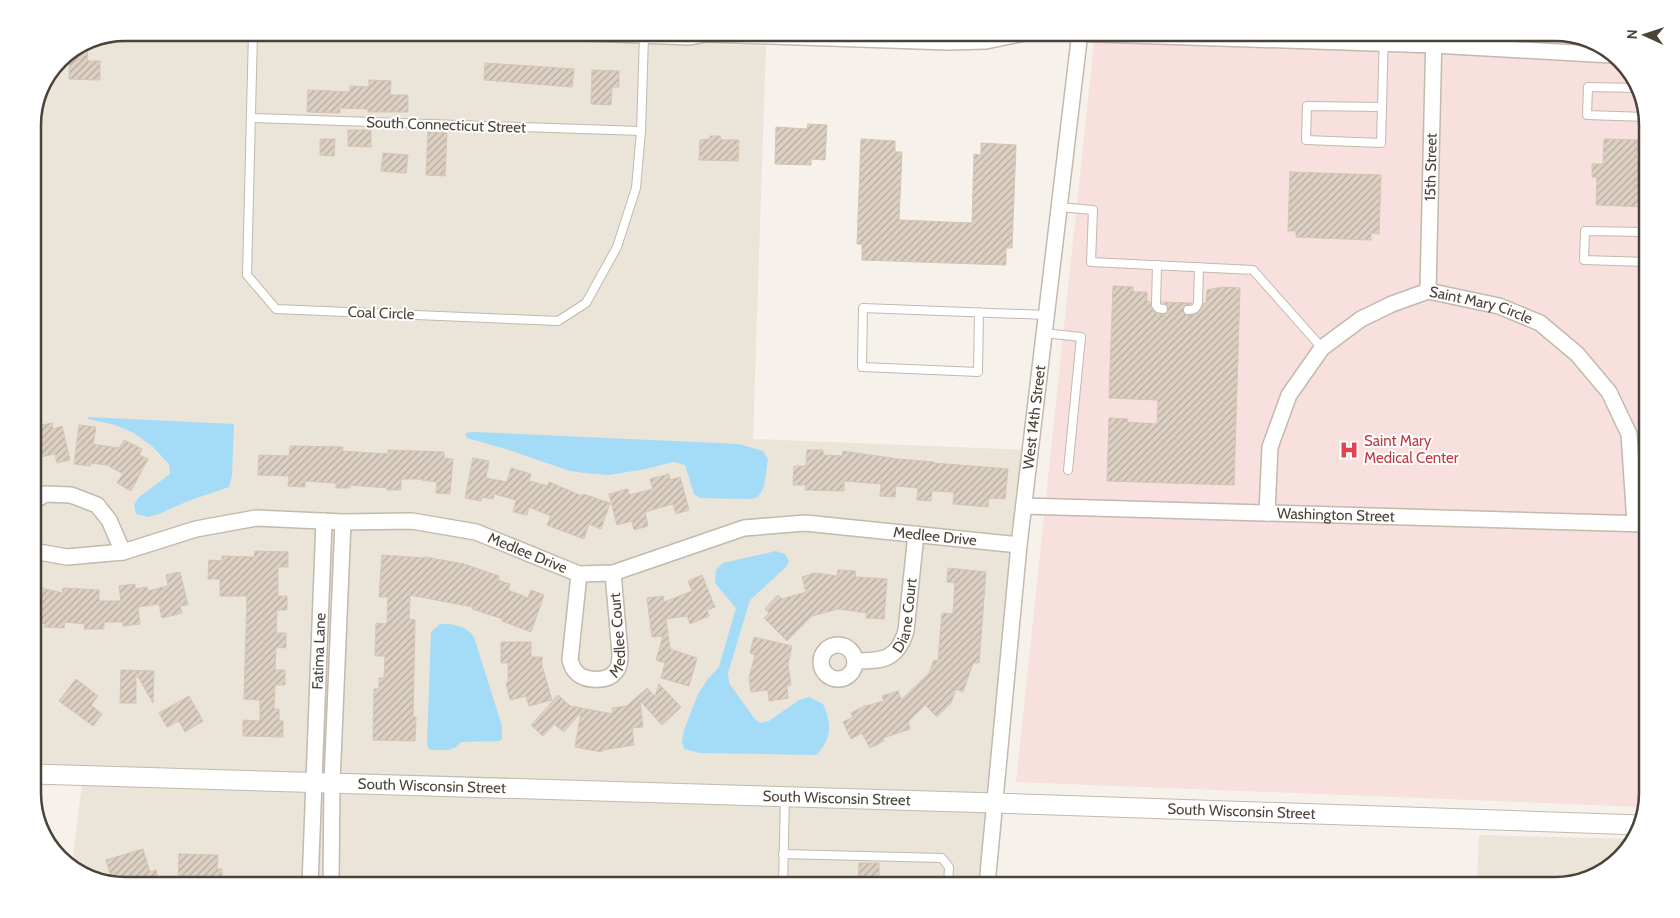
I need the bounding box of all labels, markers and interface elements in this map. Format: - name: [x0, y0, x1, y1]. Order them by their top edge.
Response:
- north arrow: [1620, 10, 1670, 60]
- text: N: [1623, 29, 1641, 40]
- street label: South Connecticut Street: [366, 113, 526, 137]
- street label: 15th Street: [1421, 133, 1441, 201]
- street label: Saint Mary Circle: [1428, 283, 1535, 328]
- street label: Coal Circle: [347, 303, 415, 323]
- street label: West 14th Street: [1019, 364, 1049, 470]
- place label: Saint Mary Medical Center: [1364, 432, 1459, 467]
- hospital icon: Saint Mary Medical Center: [1338, 439, 1360, 461]
- street label: Washington Street: [1277, 504, 1395, 526]
- street label: Medlee Drive: [892, 523, 978, 550]
- street label: Medlee Drive: [485, 529, 570, 577]
- street label: Diane Court: [888, 577, 920, 656]
- street label: Medlee Court: [605, 592, 629, 681]
- street label: Fatima Lane: [309, 612, 329, 690]
- street label: South Wisconsin Street: [358, 775, 506, 797]
- street label: South Wisconsin Street: [762, 787, 911, 809]
- street label: South Wisconsin Street: [1167, 800, 1316, 823]

